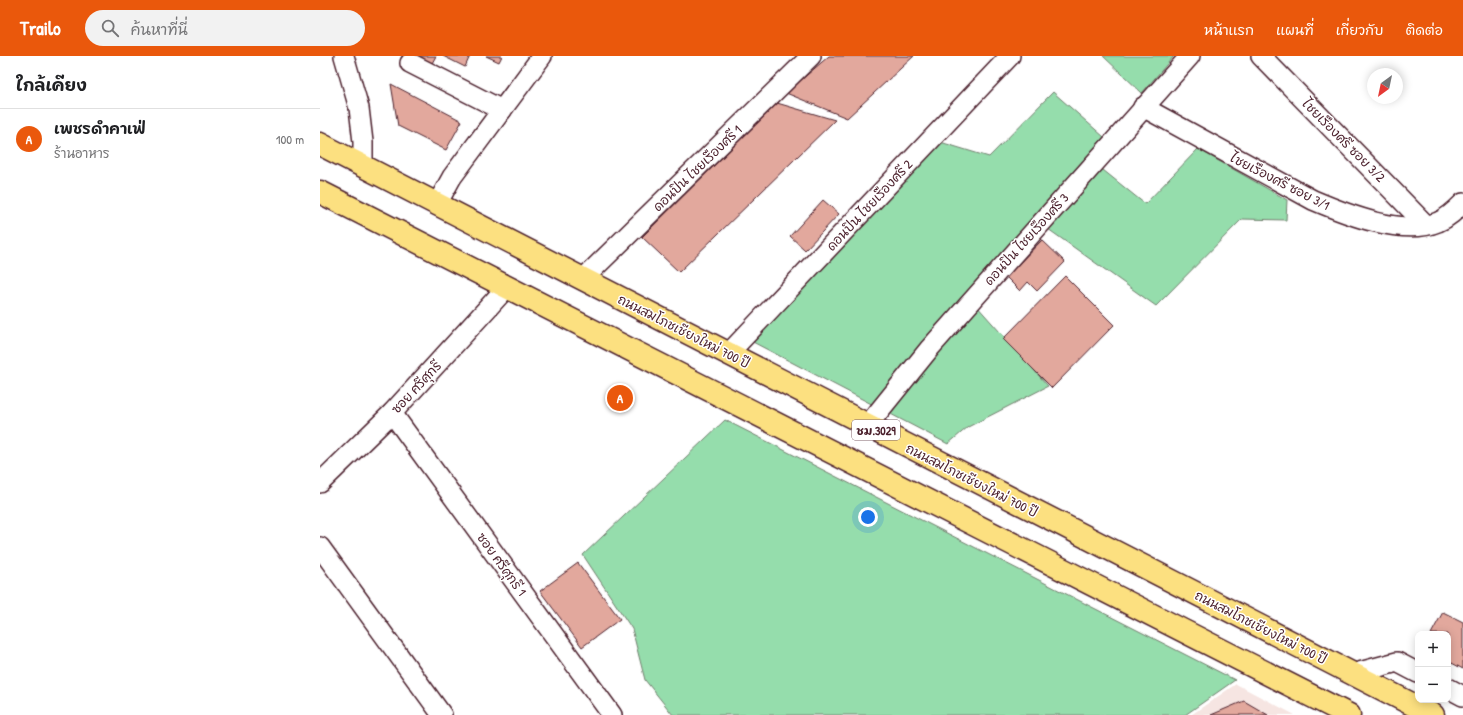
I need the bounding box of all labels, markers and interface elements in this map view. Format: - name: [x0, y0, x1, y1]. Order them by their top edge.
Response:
- search box: [85, 10, 365, 46]
- text: Trailo: [20, 15, 61, 41]
- icon: search: [99, 17, 121, 39]
- text: ค้นหาที่นี่: [131, 19, 188, 40]
- text: หน้าแรก: [1204, 20, 1254, 39]
- text: แผนที่: [1276, 20, 1314, 39]
- text: เกี่ยวกับ: [1336, 20, 1383, 39]
- text: ติดต่อ: [1405, 20, 1443, 39]
- north arrow: [1367, 68, 1403, 104]
- text: ใกล้เคียง: [16, 73, 87, 96]
- street label: ไชยเรืองศรี ซอย 3/2: [1298, 94, 1390, 186]
- text: เพชรดำคาเฟ่: [54, 118, 146, 139]
- street label: ดอนปิน ไชยเรืองศรี 1: [649, 121, 746, 215]
- text: A: [26, 130, 32, 148]
- text: 100 m: [276, 130, 304, 148]
- text: ร้านอาหาร: [54, 144, 110, 162]
- street label: ไชยเรืองศรี ซอย 3/1: [1226, 148, 1333, 214]
- street label: ดอนปิน ไชยเรืองศรี 2: [822, 155, 916, 255]
- street label: ดอนปิน ไชยเรืองศรี 3: [980, 189, 1072, 289]
- street label: ถนนสมโภชเชียงใหม่ 700 ปี: [615, 290, 753, 372]
- street label: ซอย ศรีศุกรี: [387, 356, 446, 418]
- pin: A: [607, 383, 633, 413]
- road number: ชม.3029: [852, 420, 900, 440]
- street label: ถนนสมโภชเชียงใหม่ 700 ปี: [903, 439, 1041, 521]
- your location: [858, 507, 878, 527]
- street label: ซอย ศรีศุกรี 1: [472, 529, 531, 600]
- street label: ถนนสมโภชเชียงใหม่ 700 ปี: [1192, 586, 1330, 668]
- map controls: [1415, 631, 1451, 703]
- button: +: [1415, 631, 1451, 667]
- button: −: [1415, 667, 1451, 703]

